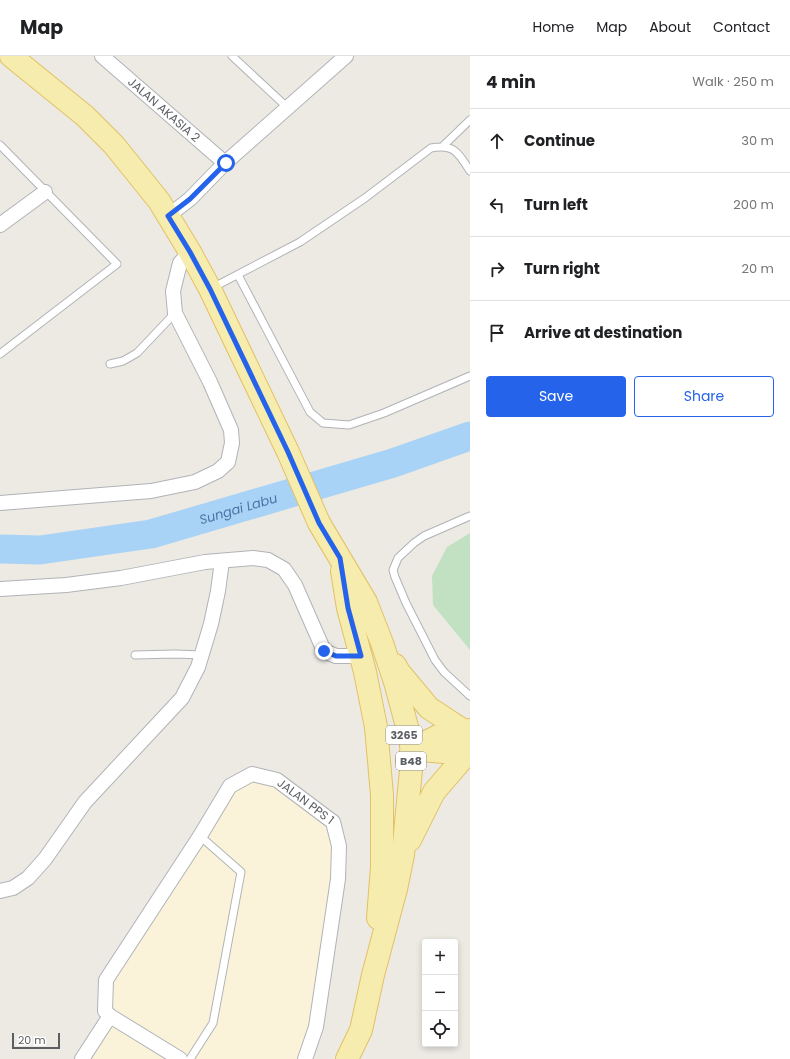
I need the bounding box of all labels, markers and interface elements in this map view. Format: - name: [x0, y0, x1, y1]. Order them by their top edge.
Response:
- text: Map: [20, 14, 63, 41]
- text: Home: [532, 17, 574, 37]
- text: Map: [596, 17, 627, 37]
- text: About: [649, 17, 691, 37]
- text: Contact: [713, 17, 770, 37]
- text: 4 min: [486, 70, 536, 94]
- text: Walk · 250 m: [692, 72, 774, 91]
- street label: JALAN AKASIA 2: [124, 73, 204, 146]
- icon: ahead: [486, 130, 508, 152]
- text: Continue: [524, 130, 595, 151]
- text: 30 m: [741, 131, 774, 150]
- route start: [217, 154, 235, 172]
- icon: left: [486, 194, 508, 216]
- text: Turn left: [524, 194, 588, 215]
- text: 200 m: [733, 195, 774, 214]
- icon: right: [486, 258, 508, 280]
- text: Turn right: [524, 258, 600, 279]
- text: 20 m: [741, 259, 774, 278]
- icon: arrive: [486, 322, 508, 344]
- text: Arrive at destination: [524, 322, 682, 343]
- button: Save: [486, 376, 626, 417]
- button: Share: [634, 376, 774, 417]
- water label: Sungai Labu: [197, 488, 280, 529]
- route end: [315, 642, 333, 660]
- road number: 3265: [386, 726, 422, 744]
- road number: B48: [396, 752, 426, 770]
- street label: JALAN PPS 1: [274, 774, 338, 828]
- map controls: [422, 939, 458, 1047]
- button: +: [422, 939, 458, 975]
- button: −: [422, 975, 458, 1011]
- button: locate: [422, 1011, 458, 1047]
- scale bar: [12, 1031, 60, 1050]
- text: 20 m: [18, 1032, 46, 1048]

